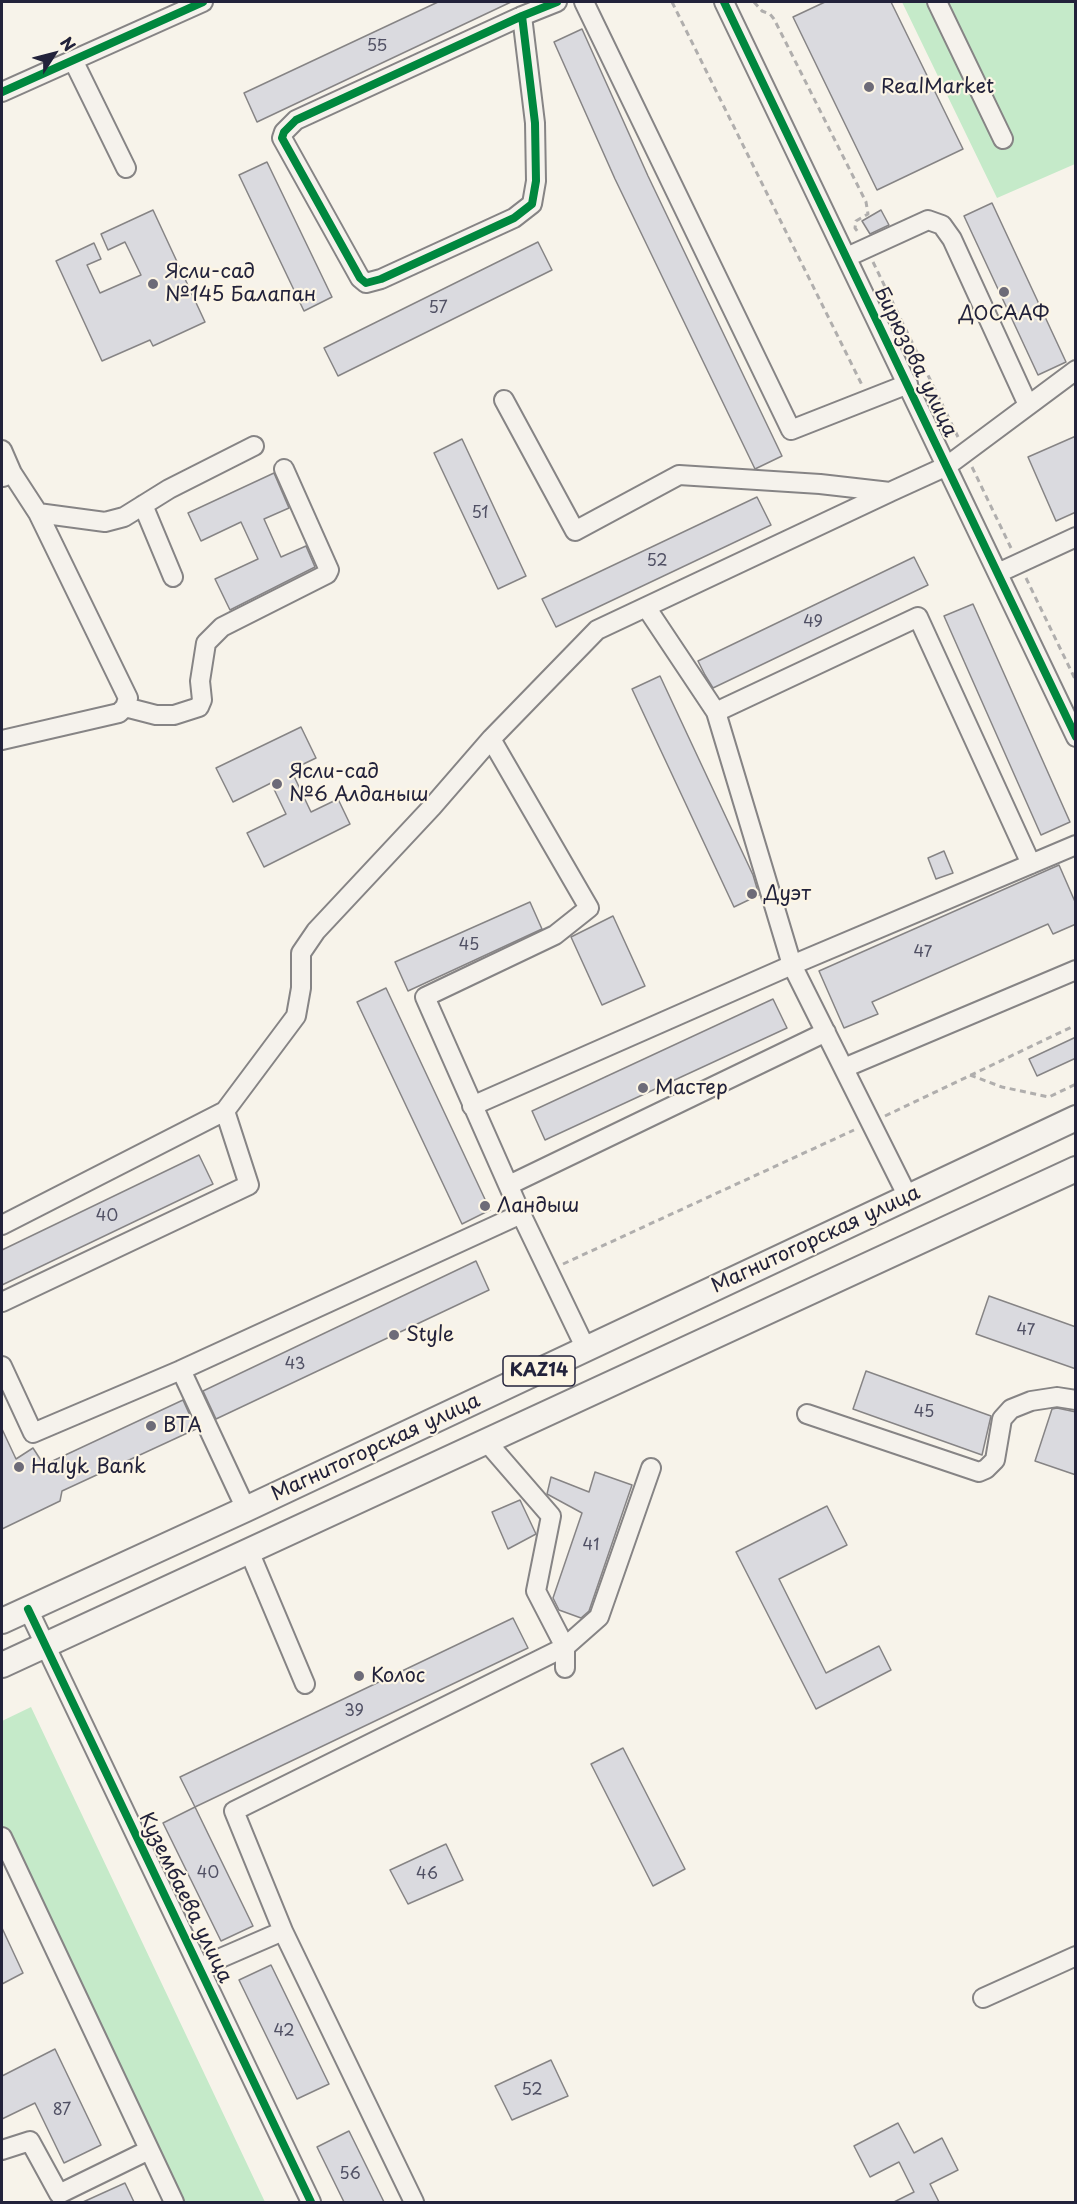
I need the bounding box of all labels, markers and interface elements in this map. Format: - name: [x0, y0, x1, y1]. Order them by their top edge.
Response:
- north arrow: [24, 24, 84, 84]
- text: N: [55, 31, 82, 56]
- house number: 55: [367, 37, 387, 57]
- place label: RealMarket: [881, 75, 994, 99]
- marker: RealMarket: [862, 80, 876, 94]
- place label: Ясли-сад №145 Балапан: [165, 260, 316, 307]
- marker: Ясли-сад №145 Балапан: [146, 277, 160, 291]
- street label: Бирюзова улица: [868, 283, 962, 441]
- marker: ДОСААФ: [997, 285, 1011, 299]
- house number: 57: [428, 299, 448, 319]
- place label: ДОСААФ: [959, 302, 1049, 326]
- house number: 51: [471, 504, 489, 524]
- house number: 52: [646, 552, 668, 572]
- house number: 49: [803, 613, 823, 633]
- place label: Ясли-сад №6 Алданыш: [289, 760, 429, 807]
- marker: Ясли-сад №6 Алданыш: [270, 777, 284, 791]
- place label: Дуэт: [764, 882, 811, 906]
- marker: Дуэт: [745, 887, 759, 901]
- house number: 45: [459, 936, 479, 956]
- house number: 47: [914, 943, 932, 963]
- place label: Мастер: [655, 1076, 728, 1100]
- marker: Мастер: [636, 1081, 650, 1095]
- street label: Магнитогорская улица: [708, 1181, 924, 1299]
- place label: Ландыш: [497, 1194, 579, 1218]
- marker: Ландыш: [478, 1199, 492, 1213]
- house number: 40: [96, 1207, 118, 1227]
- house number: 47: [1017, 1321, 1035, 1341]
- place label: Style: [406, 1323, 454, 1347]
- marker: Style: [387, 1328, 401, 1342]
- house number: 43: [285, 1355, 305, 1375]
- road number: KAZ14: [503, 1356, 575, 1386]
- street label: Магнитогорская улица: [268, 1389, 484, 1507]
- house number: 45: [914, 1403, 934, 1423]
- place label: BTA: [163, 1414, 202, 1438]
- marker: BTA: [144, 1419, 158, 1433]
- place label: Halyk Bank: [31, 1455, 146, 1479]
- marker: Halyk Bank: [12, 1460, 26, 1474]
- house number: 41: [583, 1536, 599, 1556]
- place label: Колос: [371, 1664, 425, 1688]
- marker: Колос: [352, 1669, 366, 1683]
- house number: 39: [344, 1702, 364, 1722]
- street label: Кузембаева улица: [133, 1809, 237, 1987]
- house number: 40: [197, 1864, 219, 1884]
- house number: 46: [416, 1865, 438, 1885]
- house number: 42: [273, 2022, 295, 2042]
- house number: 52: [521, 2081, 543, 2101]
- house number: 87: [53, 2101, 71, 2121]
- house number: 56: [339, 2165, 361, 2185]

